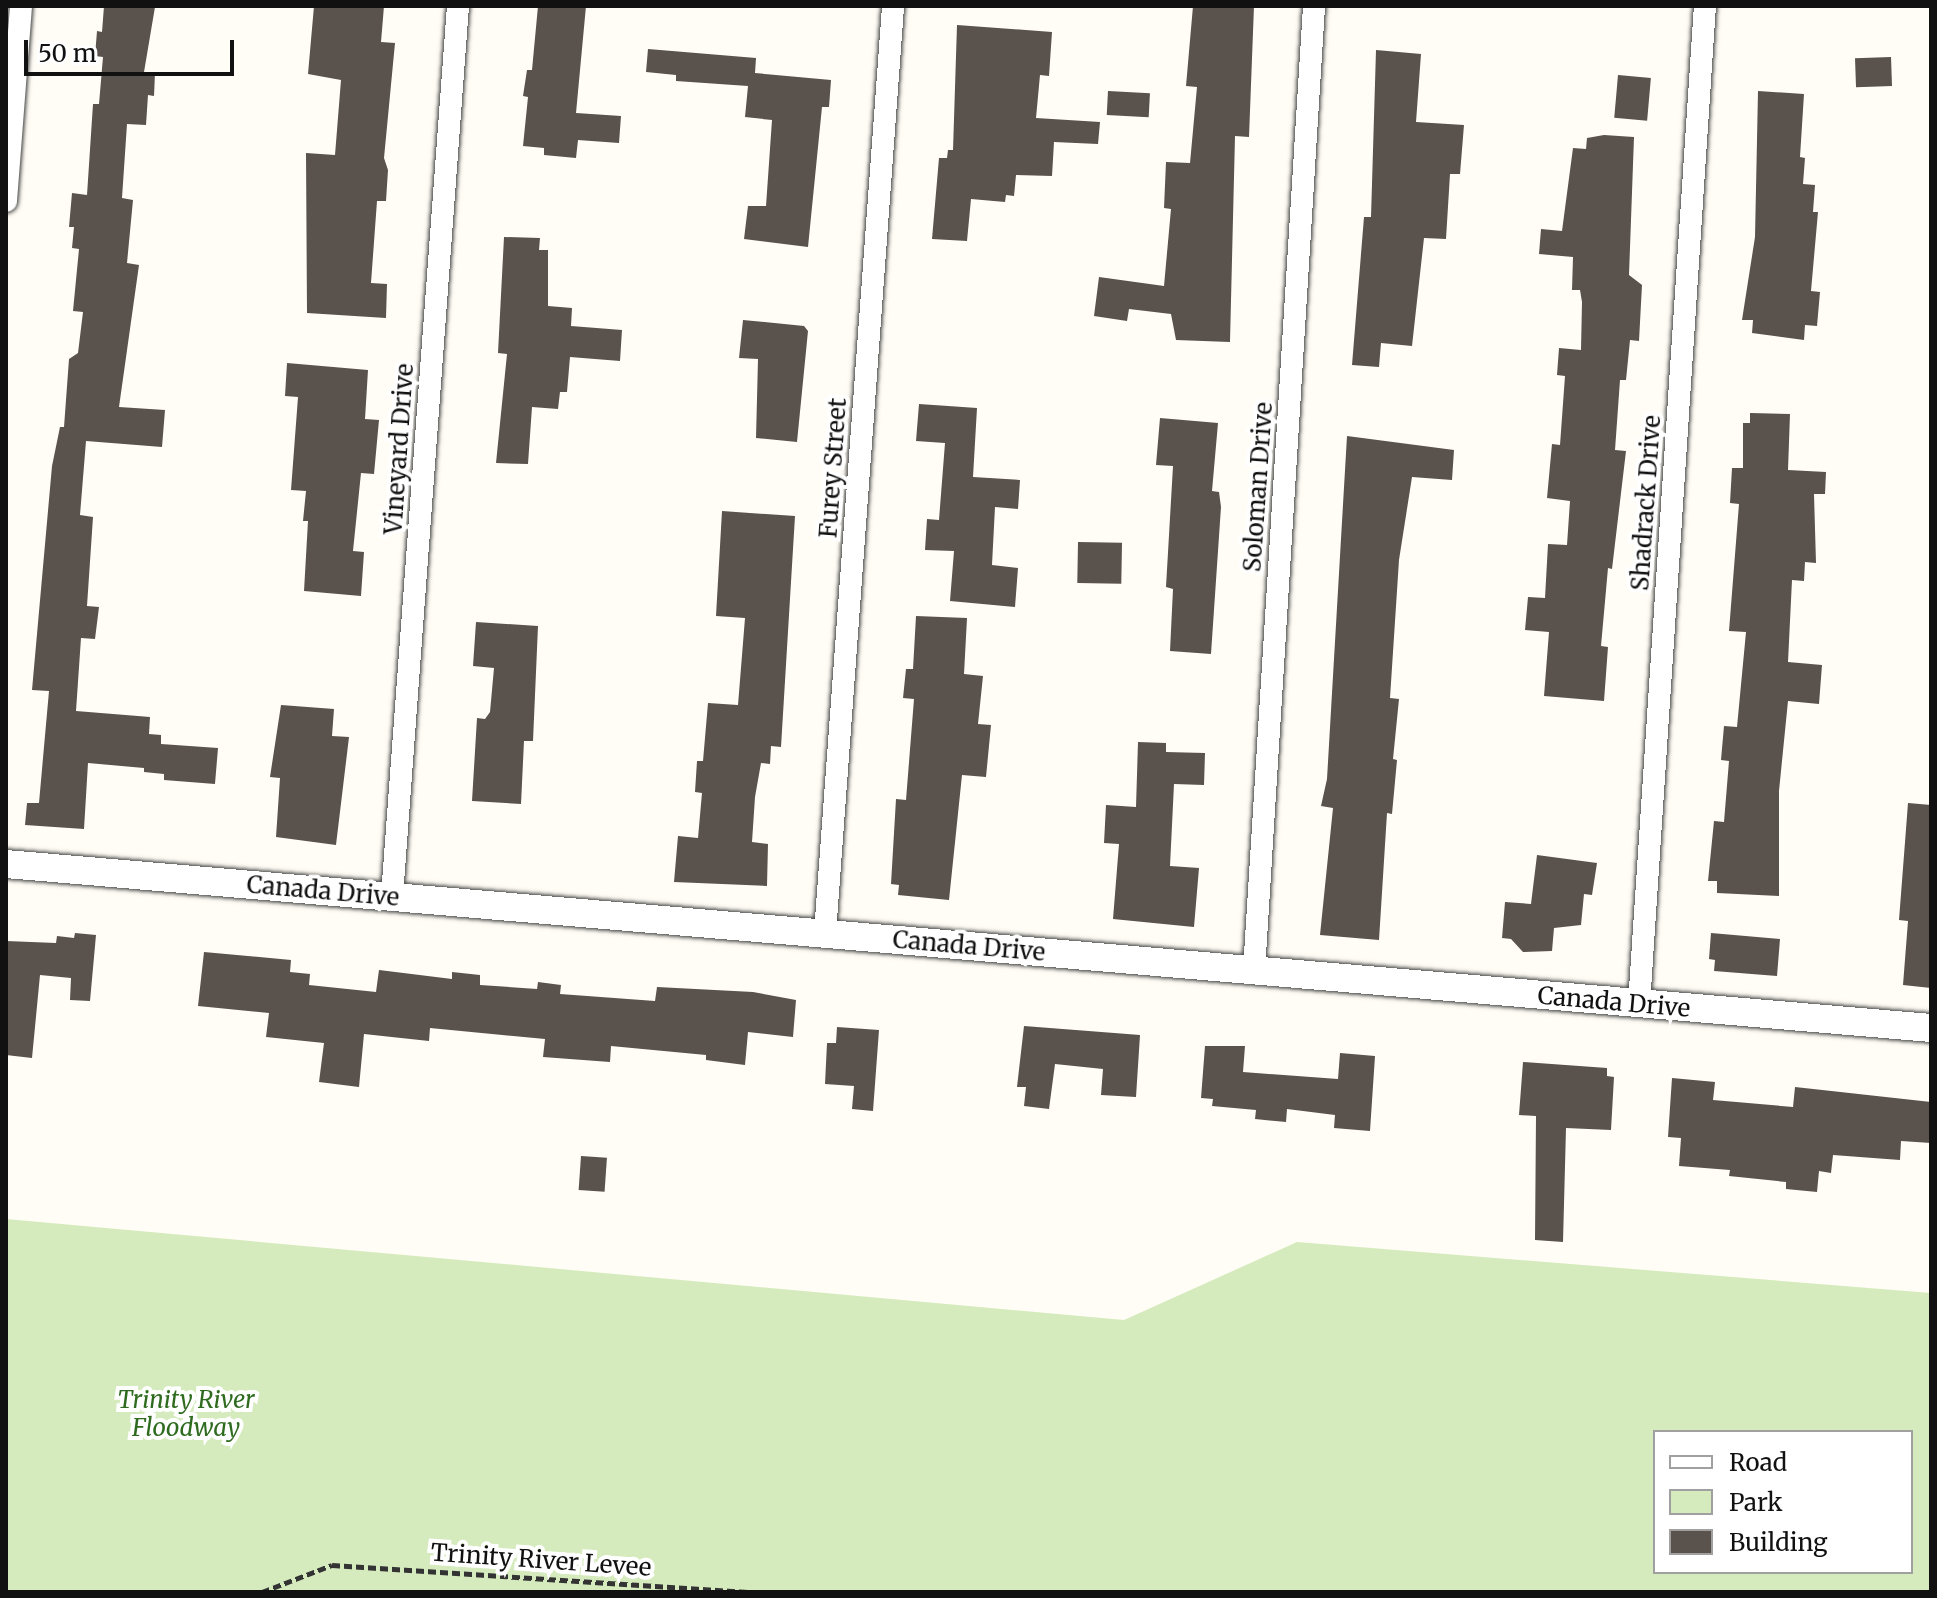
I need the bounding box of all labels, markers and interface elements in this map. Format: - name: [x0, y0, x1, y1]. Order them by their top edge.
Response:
- scale bar: [28, 24, 238, 74]
- text: 50 m: [38, 38, 97, 69]
- street label: Vineyard Drive: [379, 363, 419, 535]
- street label: Furey Street: [814, 397, 852, 539]
- street label: Soloman Drive: [1238, 401, 1278, 573]
- street label: Shadrack Drive: [1625, 414, 1667, 592]
- street label: Canada Drive: [245, 870, 401, 912]
- street label: Canada Drive: [891, 925, 1047, 967]
- street label: Canada Drive: [1536, 981, 1692, 1023]
- park label: Trinity River Floodway: [117, 1386, 255, 1442]
- legend: [1653, 1430, 1913, 1574]
- text: Road: [1729, 1447, 1787, 1478]
- text: Park: [1729, 1487, 1782, 1518]
- text: Building: [1729, 1527, 1828, 1558]
- street label: Trinity River Levee: [430, 1538, 652, 1582]

